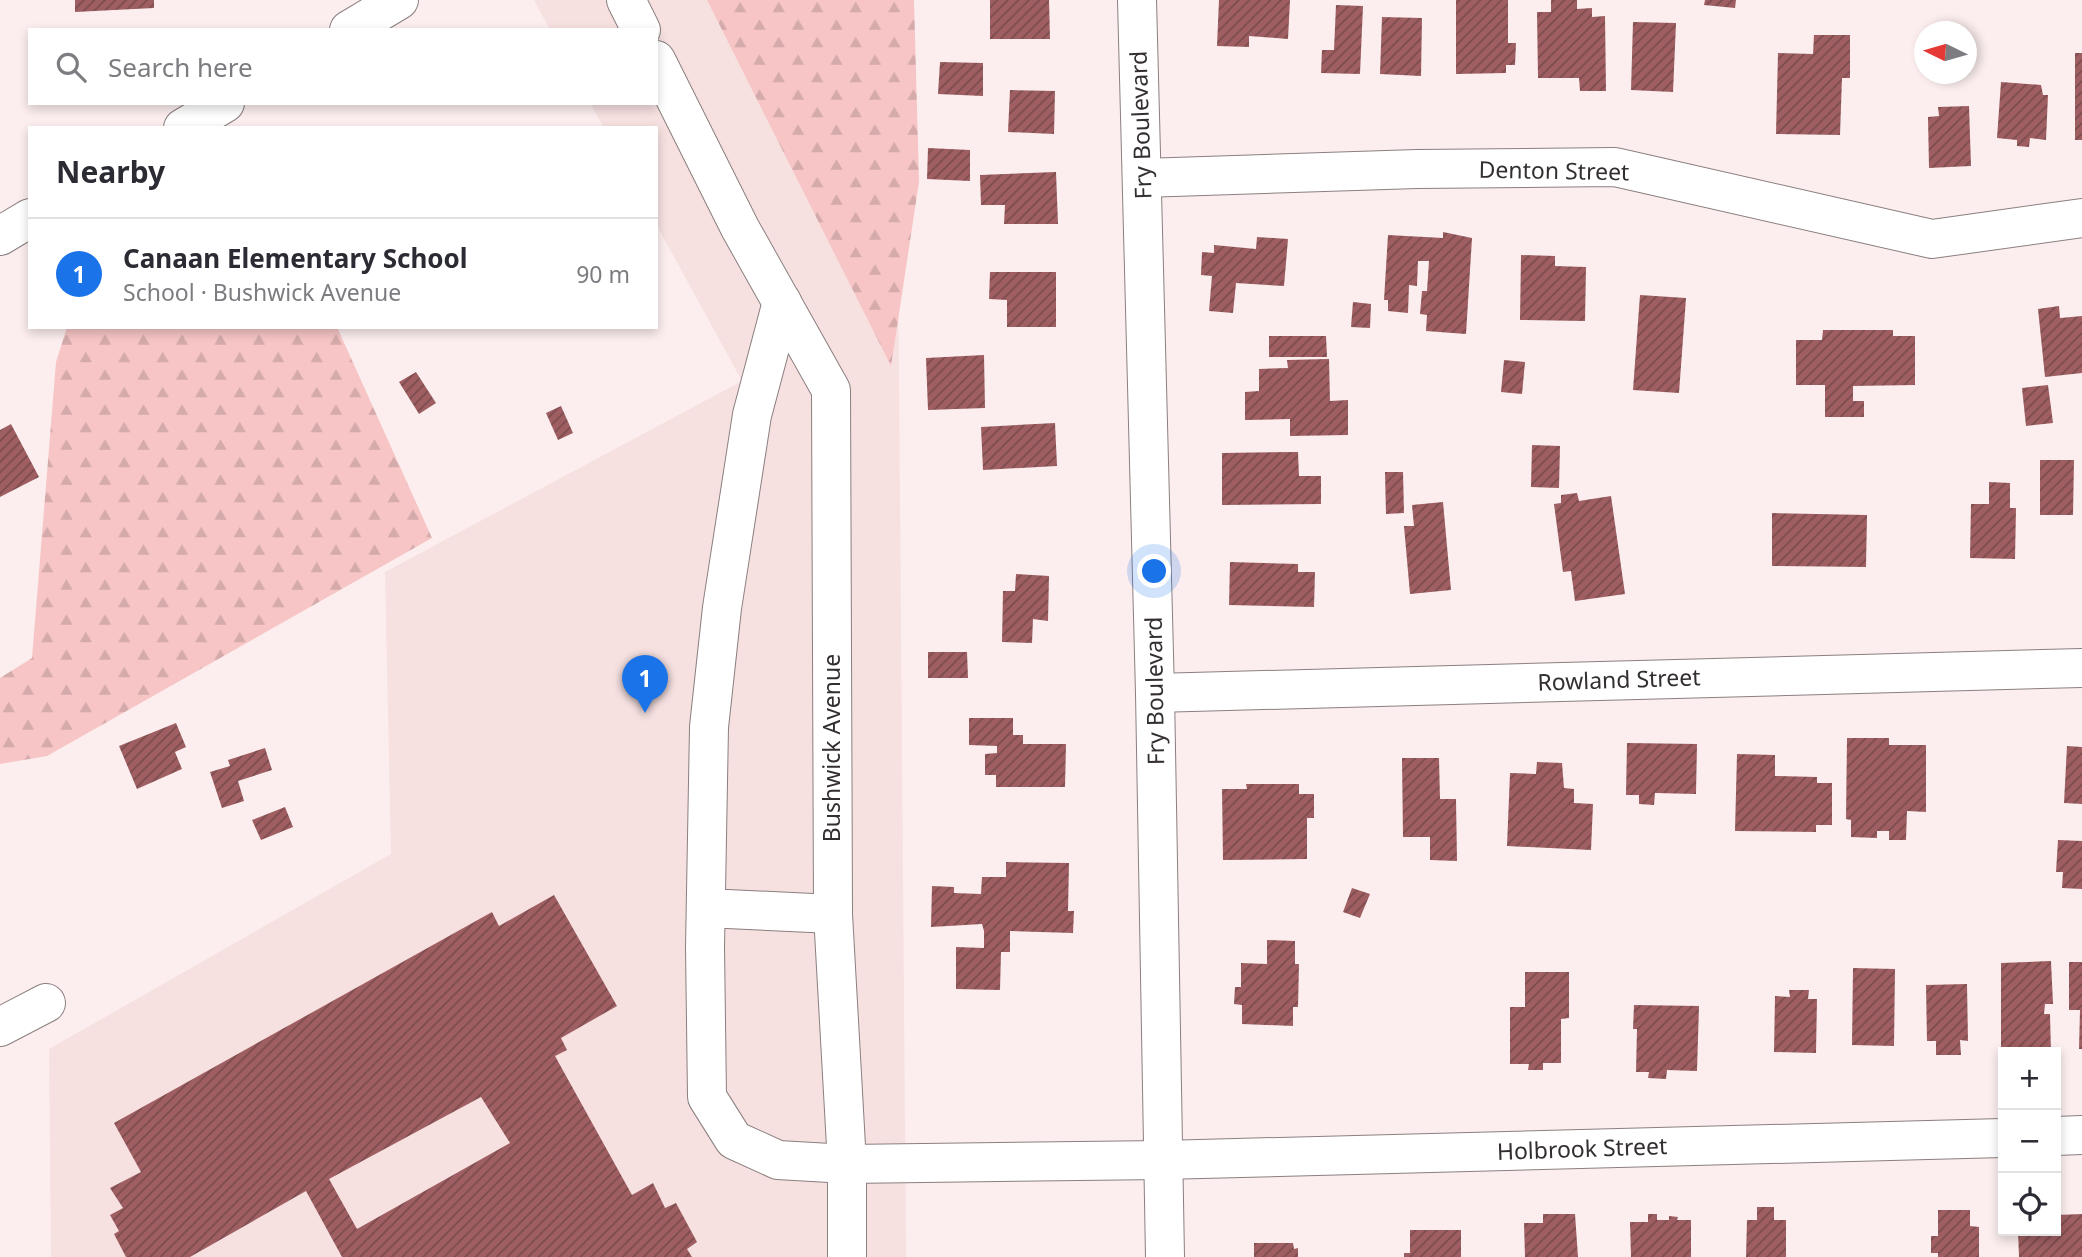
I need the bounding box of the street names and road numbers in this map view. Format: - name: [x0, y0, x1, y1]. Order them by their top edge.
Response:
- street label: Fry Boulevard: [1121, 50, 1159, 200]
- street label: Denton Street: [1478, 153, 1630, 187]
- street label: Fry Boulevard: [1137, 617, 1171, 766]
- street label: Bushwick Avenue: [815, 654, 847, 842]
- street label: Rowland Street: [1537, 660, 1701, 698]
- street label: Holbrook Street: [1496, 1129, 1668, 1167]

